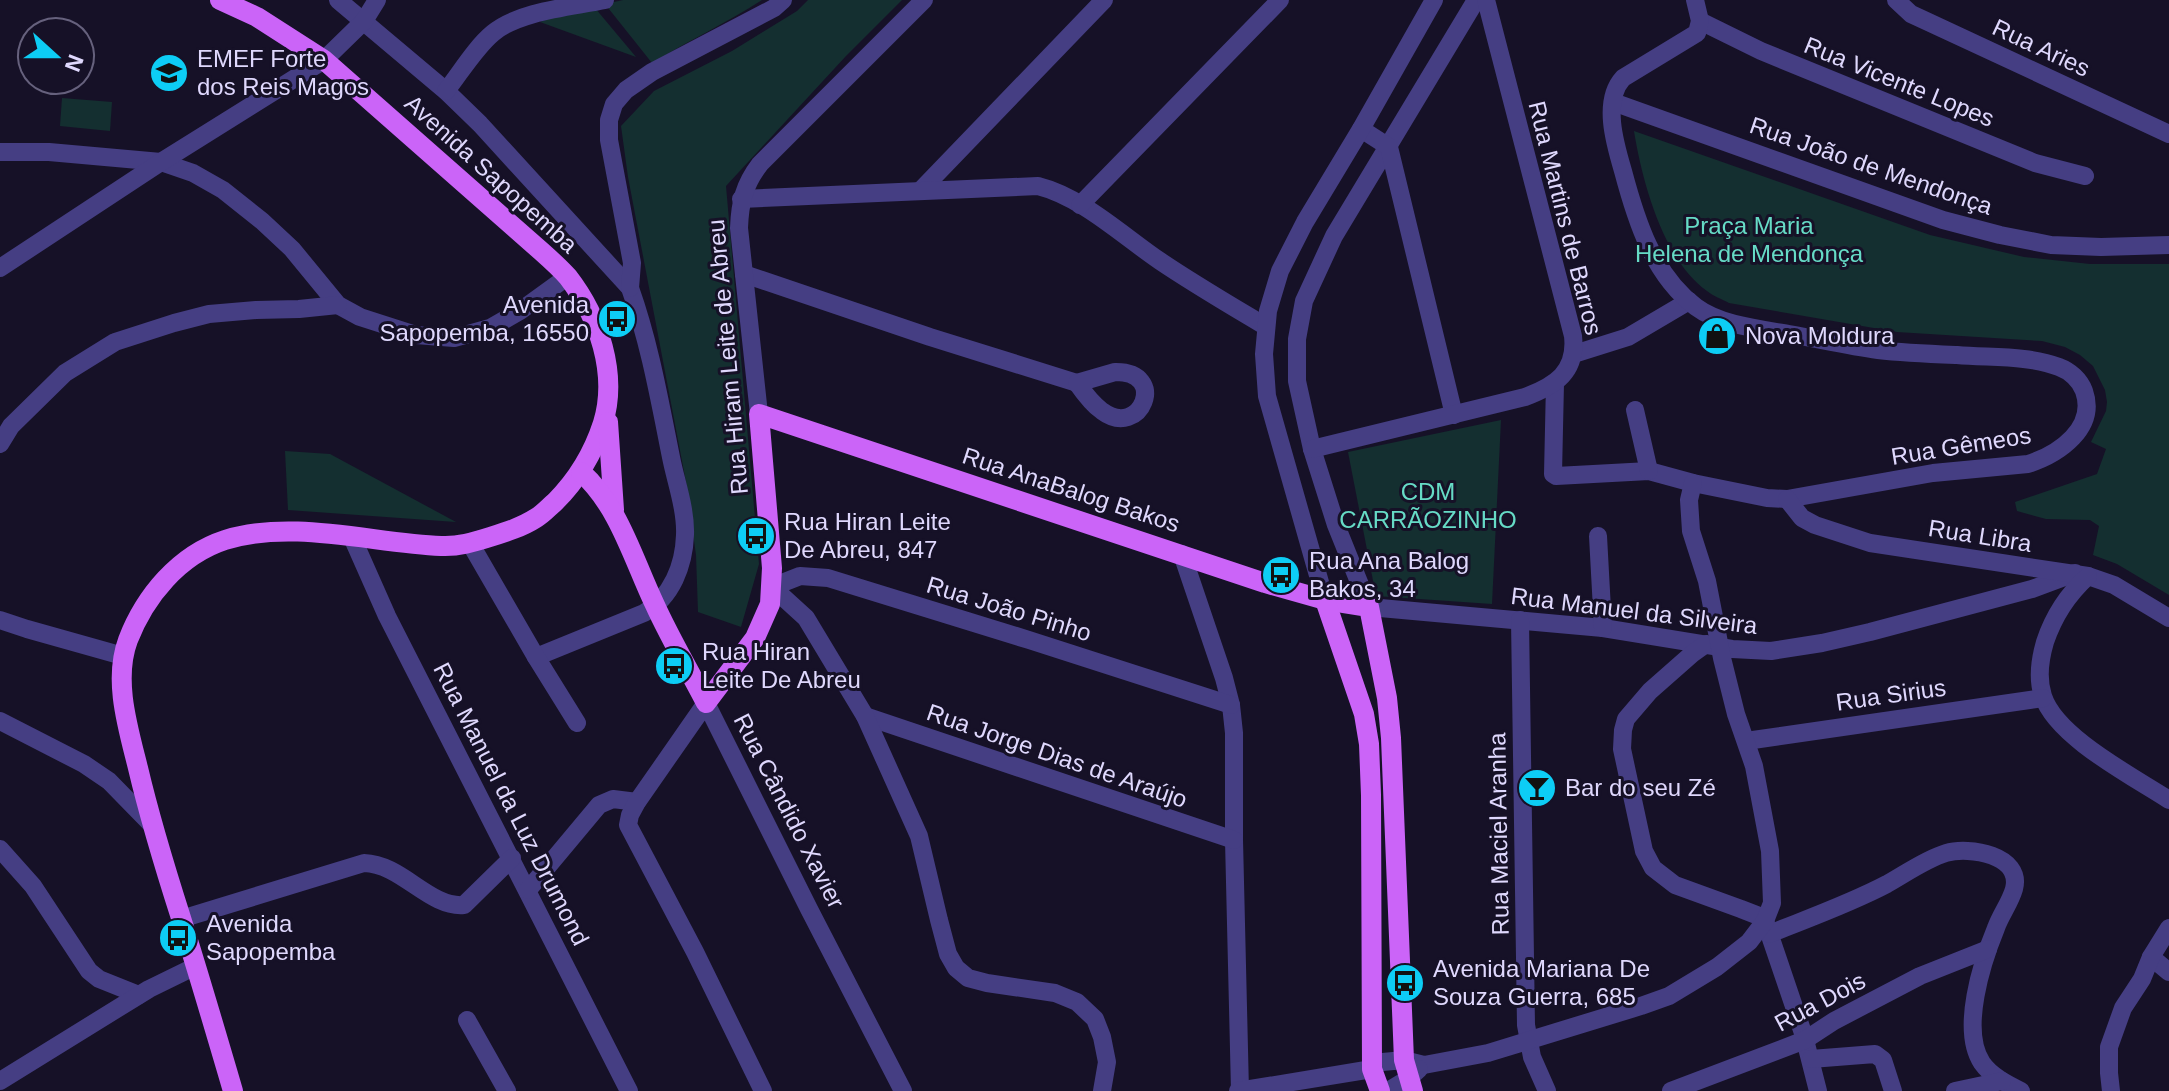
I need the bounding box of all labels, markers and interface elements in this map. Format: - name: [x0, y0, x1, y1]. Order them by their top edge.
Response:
- street label: Rua Aries: [1988, 13, 2094, 82]
- north arrow: [16, 16, 96, 96]
- street label: Rua Vicente Lopes: [1800, 31, 1998, 132]
- place label: EMEF Forte dos Reis Magos: [197, 45, 369, 100]
- text: N: [60, 51, 89, 75]
- school or university icon: EMEF Forte dos Reis Magos: [148, 52, 190, 94]
- street label: Avenida Sapopemba: [400, 89, 583, 259]
- street label: Rua Martins de Barros: [1523, 98, 1608, 338]
- street label: Rua João de Mendonça: [1746, 111, 1997, 220]
- park label: Praça Maria Helena de Mendonça: [1635, 212, 1864, 267]
- street label: Rua Hiram Leite de Abreu: [702, 218, 753, 496]
- place label: Avenida Sapopemba, 16550: [379, 291, 590, 346]
- bus stop icon: Avenida Sapopemba, 16550: [596, 298, 638, 340]
- shop icon: Nova Moldura: [1696, 315, 1738, 357]
- place label: Nova Moldura: [1745, 322, 1895, 349]
- street label: Rua Gêmeos: [1889, 421, 2033, 470]
- street label: Rua AnaBalog Bakos: [959, 442, 1183, 537]
- park label: CDM CARRÃOZINHO: [1339, 478, 1517, 533]
- place label: Rua Hiran Leite De Abreu, 847: [784, 508, 951, 563]
- street label: Rua Libra: [1927, 514, 2034, 557]
- bus stop icon: Rua Hiran Leite De Abreu, 847: [735, 515, 777, 557]
- place label: Rua Ana Balog Bakos, 34: [1309, 547, 1469, 602]
- bus stop icon: Rua Ana Balog Bakos, 34: [1260, 554, 1302, 596]
- street label: Rua João Pinho: [924, 571, 1095, 646]
- street label: Rua Manuel da Silveira: [1509, 582, 1759, 639]
- place label: Rua Hiran Leite De Abreu: [702, 638, 861, 693]
- bus stop icon: Rua Hiran Leite De Abreu: [653, 645, 695, 687]
- street label: Rua Manuel da Luz Drumond: [428, 658, 595, 950]
- street label: Rua Sirius: [1834, 673, 1948, 716]
- street label: Rua Jorge Dias de Araújo: [923, 698, 1191, 813]
- street label: Rua Cândido Xavier: [729, 709, 850, 913]
- street label: Rua Maciel Aranha: [1483, 732, 1514, 936]
- bar icon: Bar do seu Zé: [1516, 767, 1558, 809]
- place label: Bar do seu Zé: [1565, 774, 1716, 801]
- place label: Avenida Sapopemba: [206, 910, 336, 965]
- bus stop icon: Avenida Sapopemba: [157, 917, 199, 959]
- place label: Avenida Mariana De Souza Guerra, 685: [1433, 955, 1650, 1010]
- bus stop icon: Avenida Mariana De Souza Guerra, 685: [1384, 962, 1426, 1004]
- street label: Rua Dois: [1770, 966, 1870, 1037]

